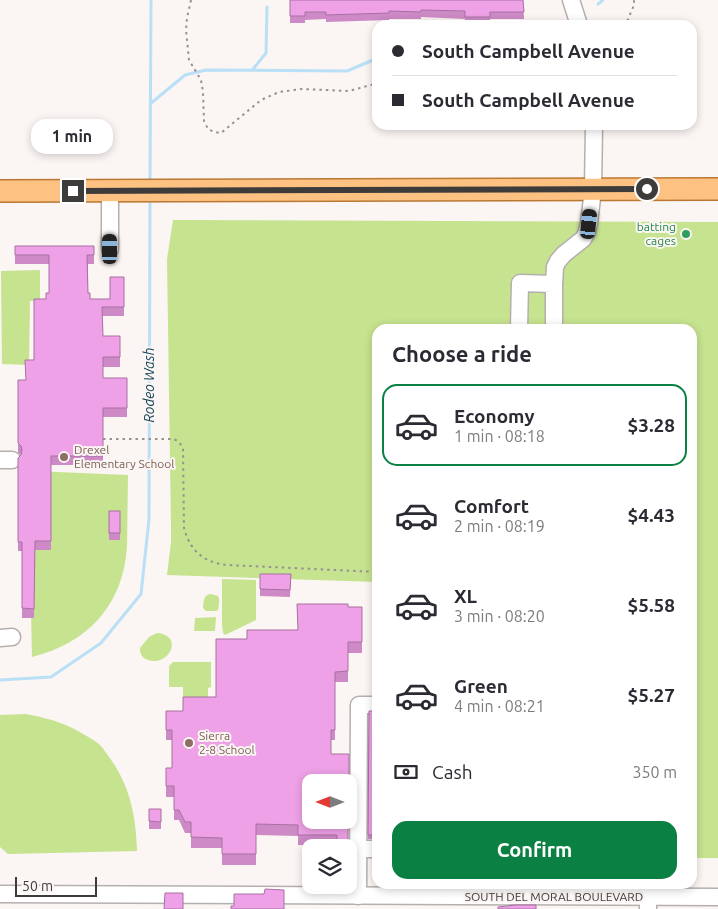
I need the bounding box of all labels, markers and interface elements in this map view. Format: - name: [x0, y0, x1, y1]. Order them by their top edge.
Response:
- text: South Campbell Avenue: [422, 40, 635, 62]
- text: South Campbell Avenue: [422, 89, 635, 111]
- callout: 1 min: [32, 119, 114, 154]
- text: 1 min: [52, 127, 92, 145]
- route start: [636, 178, 658, 200]
- route end: [62, 180, 84, 202]
- car: [579, 208, 598, 240]
- place label: batting cages: [637, 220, 676, 247]
- marker: batting cages: [680, 228, 692, 240]
- car: [102, 234, 117, 264]
- text: Choose a ride: [392, 341, 532, 366]
- water label: Rodeo Wash: [141, 347, 157, 423]
- icon: car: [394, 403, 439, 448]
- text: Economy: [454, 405, 535, 427]
- text: $3.28: [627, 414, 675, 436]
- text: 1 min · 08:18: [454, 427, 545, 445]
- place label: Drexel Elementary School: [74, 443, 174, 470]
- marker: Drexel Elementary School: [58, 451, 70, 463]
- icon: car: [394, 493, 439, 538]
- text: Comfort: [454, 495, 529, 517]
- text: $4.43: [627, 504, 675, 526]
- text: 2 min · 08:19: [454, 517, 545, 535]
- icon: car: [394, 583, 439, 628]
- text: XL: [454, 585, 477, 607]
- text: $5.58: [627, 594, 675, 616]
- text: 3 min · 08:20: [454, 607, 545, 625]
- icon: car: [394, 673, 439, 718]
- text: Green: [454, 675, 508, 697]
- text: $5.27: [627, 684, 675, 706]
- text: 4 min · 08:21: [454, 697, 545, 715]
- place label: Sierra 2-8 School: [199, 729, 255, 756]
- marker: Sierra 2-8 School: [183, 737, 195, 749]
- icon: cash: [392, 758, 420, 786]
- text: Cash: [432, 761, 473, 783]
- text: 350 m: [632, 763, 677, 781]
- north arrow: [302, 774, 358, 829]
- map controls: [302, 774, 357, 894]
- button: Confirm: [392, 821, 677, 879]
- button: layers: [302, 839, 357, 894]
- scale bar: [15, 874, 98, 897]
- text: 50 m: [22, 878, 53, 894]
- street label: SOUTH DEL MORAL BOULEVARD: [465, 890, 643, 903]

